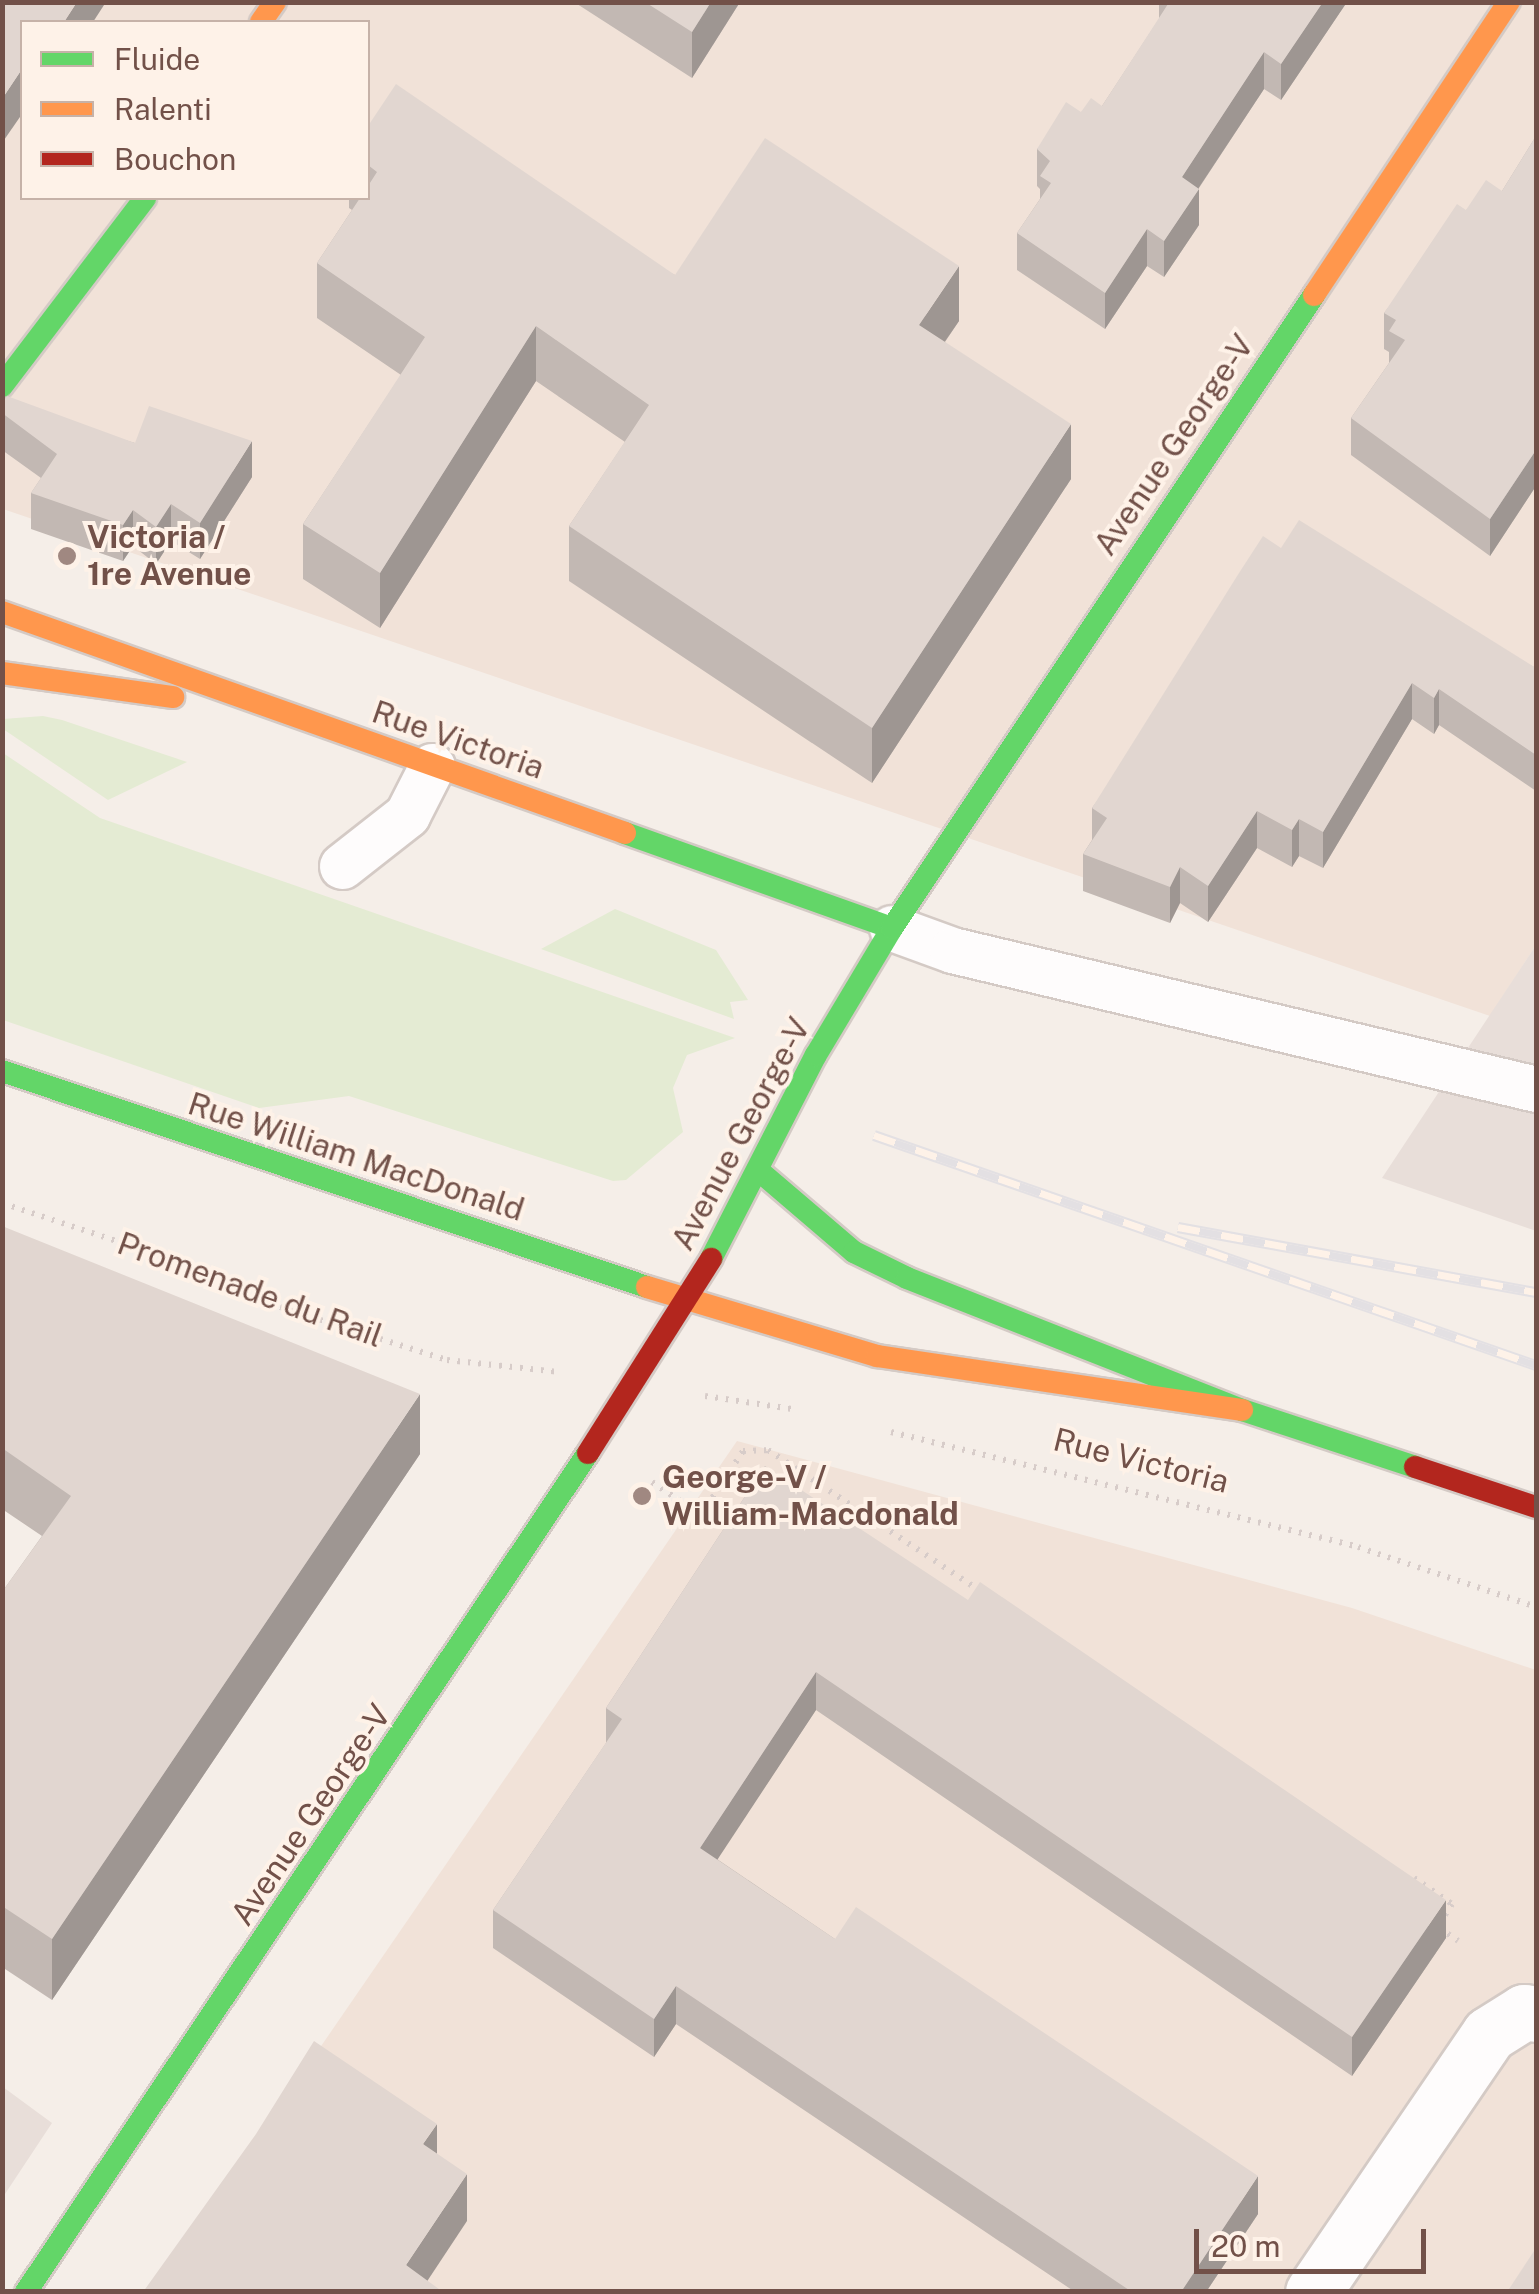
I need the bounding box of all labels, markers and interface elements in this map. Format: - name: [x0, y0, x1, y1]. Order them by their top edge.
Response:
- legend: [20, 20, 370, 200]
- text: Fluide: [114, 41, 200, 77]
- text: Ralenti: [114, 91, 212, 127]
- text: Bouchon: [114, 141, 236, 177]
- street label: Avenue George-V: [1086, 327, 1262, 563]
- place label: Victoria / 1re Avenue: [87, 519, 252, 594]
- marker: Victoria / 1re Avenue: [56, 545, 78, 567]
- street label: Rue Victoria: [367, 693, 549, 787]
- street label: Avenue George-V: [663, 1011, 819, 1257]
- street label: Rue William MacDonald: [183, 1084, 529, 1230]
- street label: Promenade du Rail: [112, 1224, 388, 1356]
- street label: Rue Victoria: [1049, 1421, 1233, 1501]
- place label: George-V / William-Macdonald: [662, 1459, 959, 1534]
- marker: George-V / William-Macdonald: [631, 1485, 653, 1507]
- street label: Avenue George-V: [223, 1697, 399, 1933]
- scale bar: [1199, 2209, 1432, 2271]
- text: 20 m: [1211, 2228, 1280, 2264]

